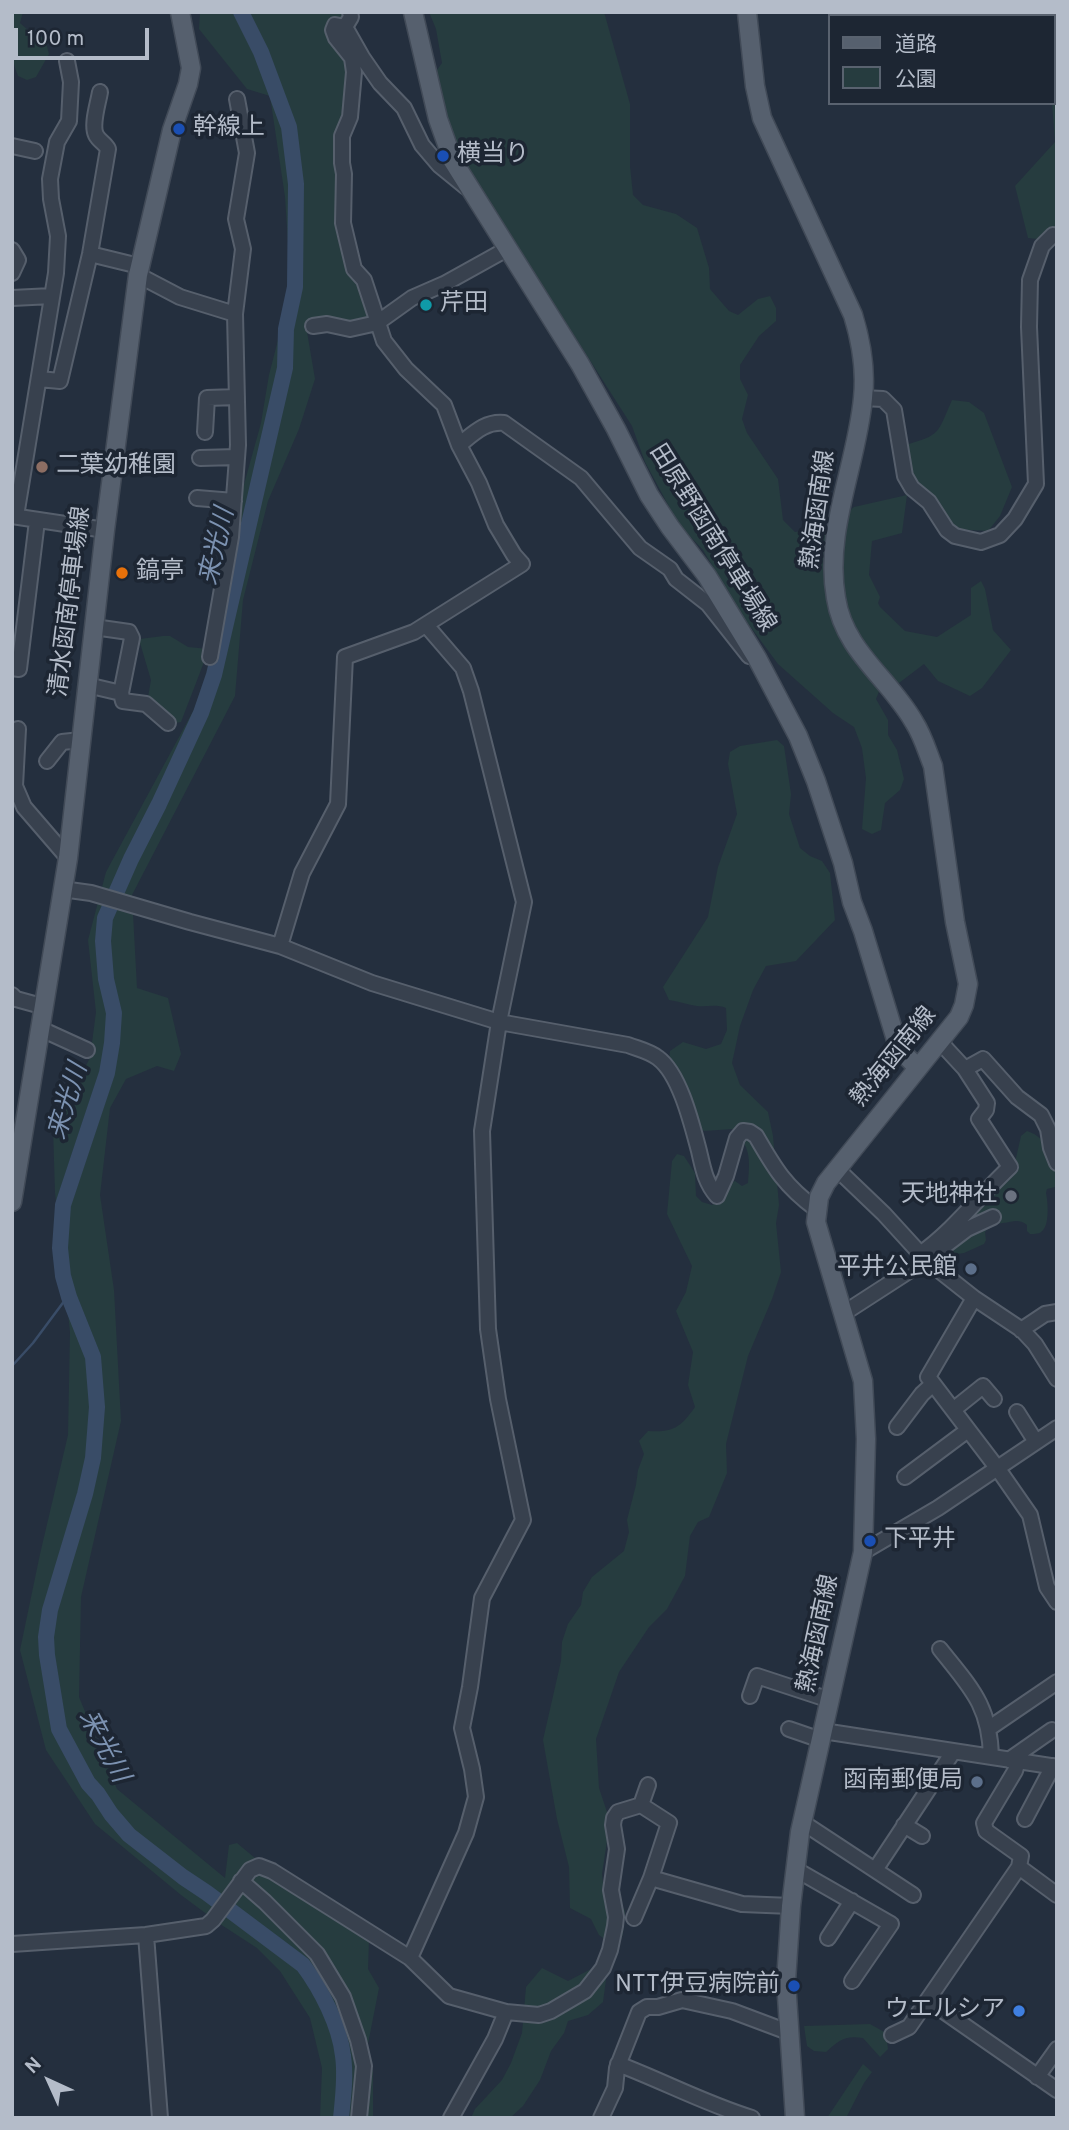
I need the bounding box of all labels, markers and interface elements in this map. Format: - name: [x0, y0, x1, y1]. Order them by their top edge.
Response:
- scale bar: [18, 14, 152, 58]
- legend: [828, 14, 1055, 105]
- text: 100 m: [27, 26, 84, 53]
- text: 道路: [895, 32, 937, 59]
- text: 公園: [895, 67, 937, 94]
- place label: 幹線上: [193, 115, 265, 143]
- marker: 幹線上: [171, 121, 187, 137]
- place label: 横当り: [457, 142, 529, 170]
- marker: 横当り: [435, 148, 451, 164]
- place label: 芹田: [440, 291, 488, 319]
- marker: 芹田: [418, 297, 434, 313]
- street label: 田原野函南停車場線: [642, 440, 780, 638]
- street label: 熱海函南線: [797, 449, 843, 571]
- place label: 二葉幼稚園: [56, 453, 176, 481]
- marker: 二葉幼稚園: [34, 459, 50, 475]
- street label: 清水函南停車場線: [46, 505, 98, 699]
- water label: 来光川: [195, 505, 243, 589]
- place label: 鎬亭: [136, 559, 184, 587]
- marker: 鎬亭: [114, 565, 130, 581]
- street label: 熱海函南線: [846, 1002, 944, 1114]
- water label: 来光川: [44, 1060, 96, 1144]
- place label: 天地神社: [901, 1182, 997, 1210]
- marker: 天地神社: [1003, 1188, 1019, 1204]
- place label: 平井公民館: [837, 1255, 957, 1283]
- marker: 平井公民館: [963, 1261, 979, 1277]
- place label: 下平井: [884, 1527, 956, 1555]
- marker: 下平井: [862, 1533, 878, 1549]
- street label: 熱海函南線: [793, 1572, 847, 1696]
- water label: 来光川: [70, 1705, 134, 1789]
- place label: 函南郵便局: [843, 1768, 963, 1796]
- marker: 函南郵便局: [969, 1774, 985, 1790]
- place label: NTT伊豆病院前: [615, 1972, 780, 2000]
- marker: NTT伊豆病院前: [786, 1978, 802, 1994]
- place label: ウエルシア: [885, 1997, 1005, 2025]
- marker: ウエルシア: [1011, 2003, 1027, 2019]
- north arrow: [14, 2046, 84, 2116]
- text: N: [21, 2053, 47, 2079]

